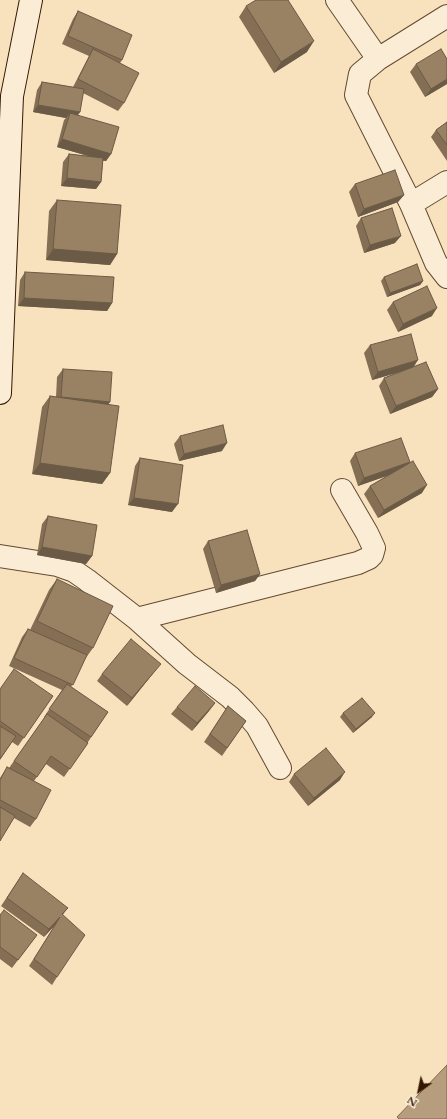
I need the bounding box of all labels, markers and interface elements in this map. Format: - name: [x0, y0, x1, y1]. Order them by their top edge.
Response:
- north arrow: [399, 1071, 439, 1111]
- text: N: [404, 1093, 420, 1110]

